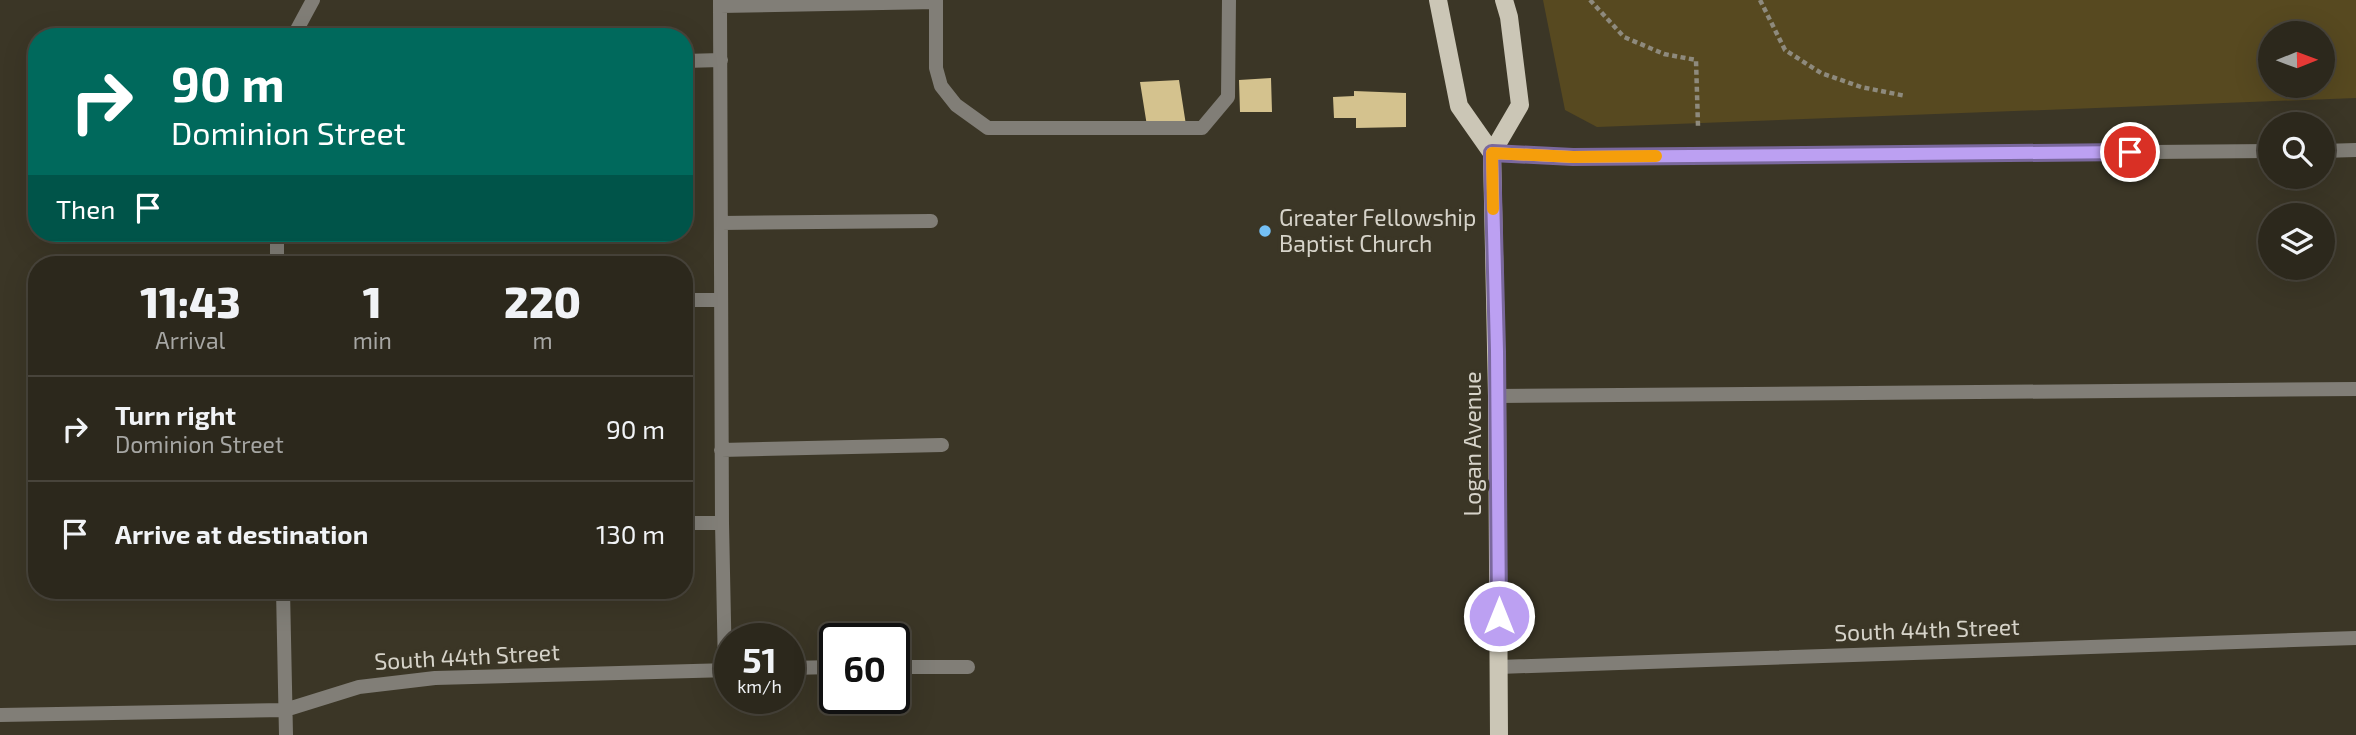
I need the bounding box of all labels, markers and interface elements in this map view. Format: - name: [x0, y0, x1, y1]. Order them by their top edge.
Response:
- north arrow: [2258, 21, 2334, 98]
- map controls: [2258, 21, 2335, 280]
- text: 90 m: [171, 53, 285, 112]
- icon: right: [56, 56, 147, 147]
- button: search: [2258, 112, 2335, 189]
- text: Dominion Street: [171, 113, 406, 151]
- pin: [2100, 122, 2160, 182]
- icon: arrive: [2111, 133, 2149, 171]
- icon: arrive: [129, 189, 167, 227]
- text: Then: [56, 193, 115, 224]
- place label: Greater Fellowship Baptist Church: [1279, 203, 1476, 257]
- button: layers: [2258, 203, 2335, 280]
- marker: Greater Fellowship Baptist Church: [1257, 223, 1273, 239]
- text: 11:43: [140, 276, 241, 326]
- text: 1: [363, 276, 382, 326]
- text: 220: [504, 276, 581, 326]
- text: Arrival: [155, 326, 225, 354]
- text: min: [353, 326, 392, 354]
- text: m: [532, 326, 553, 354]
- street label: Logan Avenue: [1458, 371, 1486, 517]
- text: Turn right: [115, 399, 236, 430]
- icon: right: [56, 410, 94, 448]
- text: 90 m: [606, 413, 665, 444]
- text: Dominion Street: [115, 430, 284, 458]
- icon: arrive: [56, 515, 94, 553]
- text: Arrive at destination: [115, 518, 368, 549]
- text: 130 m: [596, 518, 665, 549]
- position arrow: [1462, 579, 1536, 653]
- street label: South 44th Street: [1834, 612, 2021, 646]
- speed limit sign: 60: [819, 623, 910, 714]
- street label: South 44th Street: [373, 637, 561, 675]
- text: 51: [742, 638, 777, 680]
- text: km/h: [737, 675, 782, 697]

